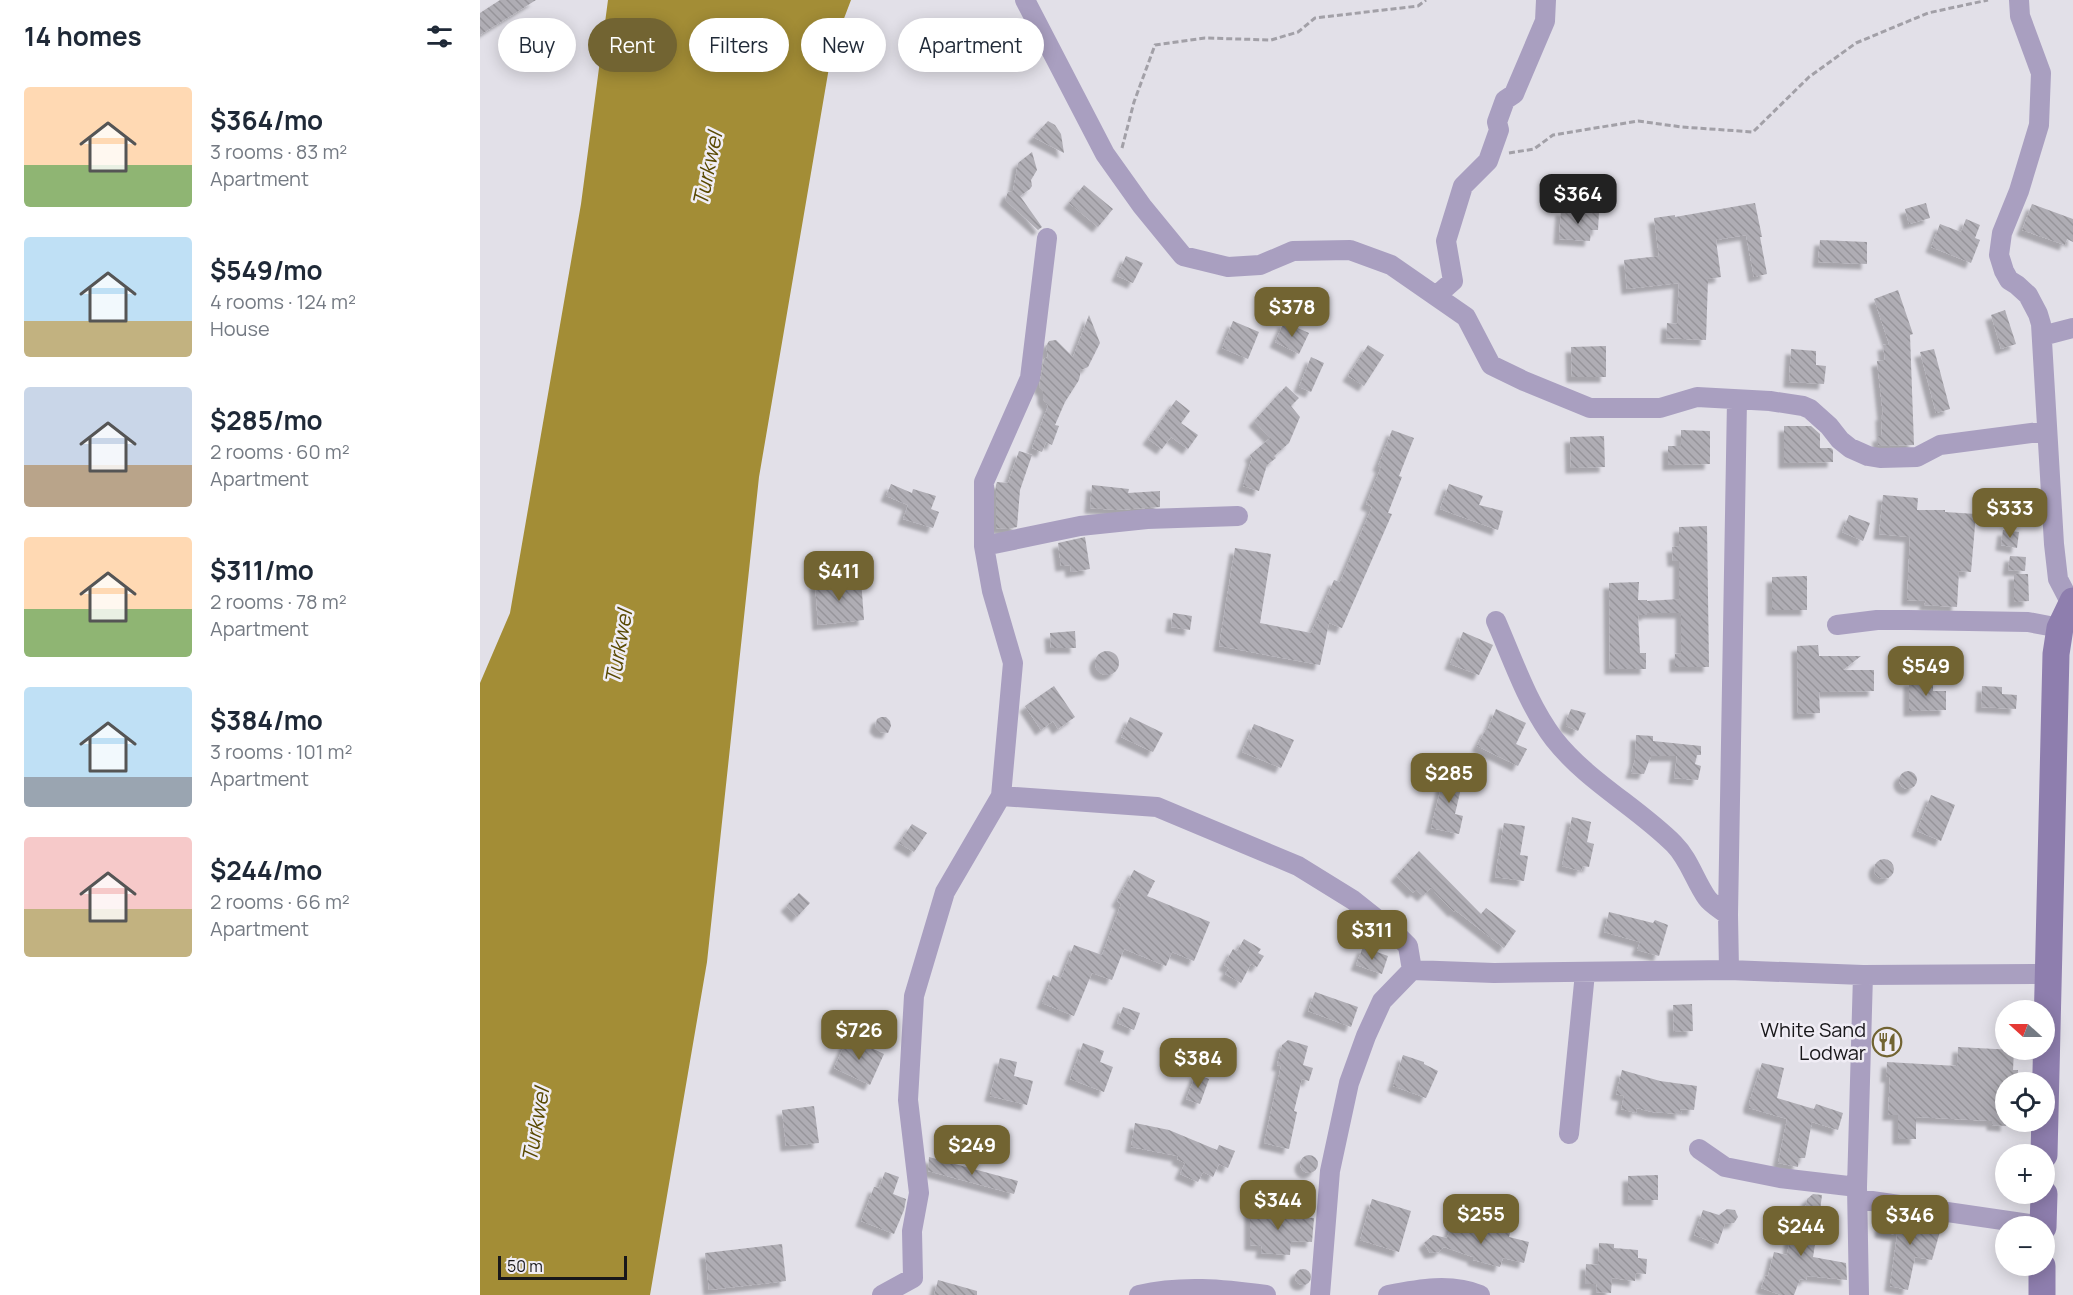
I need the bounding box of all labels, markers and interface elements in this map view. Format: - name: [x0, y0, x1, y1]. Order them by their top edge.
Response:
- text: 14 homes: [24, 18, 142, 54]
- chip: Buy: [498, 18, 576, 72]
- chip: Rent: [588, 18, 677, 72]
- chip: Filters: [689, 18, 789, 72]
- chip: New: [801, 18, 886, 72]
- chip: Apartment: [898, 18, 1044, 72]
- icon: filters: [423, 20, 456, 53]
- text: $364/mo: [210, 102, 323, 138]
- icon: home: [72, 111, 144, 183]
- water label: Turkwel: [686, 126, 729, 208]
- text: 3 rooms · 83 m²: [210, 138, 347, 165]
- text: Apartment: [210, 165, 309, 192]
- pin: $364: [1542, 174, 1614, 225]
- text: $364: [1554, 180, 1602, 207]
- text: $549/mo: [210, 252, 323, 288]
- icon: home: [72, 261, 144, 333]
- pin: $378: [1256, 287, 1328, 338]
- text: 4 rooms · 124 m²: [210, 288, 356, 315]
- text: $378: [1268, 293, 1316, 320]
- text: House: [210, 315, 270, 342]
- text: $285/mo: [210, 402, 323, 438]
- icon: home: [72, 411, 144, 483]
- text: 2 rooms · 60 m²: [210, 438, 350, 465]
- text: Apartment: [210, 465, 309, 492]
- pin: $333: [1974, 488, 2046, 539]
- text: $333: [1986, 494, 2034, 521]
- pin: $411: [803, 551, 875, 602]
- text: $311/mo: [210, 552, 314, 588]
- text: $411: [818, 557, 860, 584]
- icon: home: [72, 561, 144, 633]
- text: 2 rooms · 78 m²: [210, 588, 347, 615]
- water label: Turkwel: [598, 605, 639, 686]
- text: Apartment: [210, 615, 309, 642]
- pin: $549: [1890, 646, 1962, 697]
- text: $549: [1902, 652, 1950, 679]
- text: $384/mo: [210, 702, 323, 738]
- icon: home: [72, 711, 144, 783]
- text: 3 rooms · 101 m²: [210, 738, 352, 765]
- pin: $285: [1413, 753, 1485, 804]
- text: $285: [1425, 759, 1473, 786]
- text: Apartment: [210, 765, 309, 792]
- text: $244/mo: [210, 852, 322, 888]
- icon: home: [72, 861, 144, 933]
- text: 2 rooms · 66 m²: [210, 888, 350, 915]
- pin: $311: [1336, 910, 1408, 961]
- text: Apartment: [210, 915, 309, 942]
- text: $311: [1351, 916, 1393, 943]
- north arrow: [1995, 1000, 2055, 1060]
- map controls: [1995, 1000, 2055, 1276]
- pin: $726: [823, 1010, 895, 1061]
- text: $726: [835, 1016, 883, 1043]
- place label: White Sand Lodwar: [1760, 1016, 1866, 1066]
- restaurant icon: White Sand Lodwar: [1871, 1026, 1903, 1058]
- pin: $384: [1162, 1038, 1234, 1089]
- text: $384: [1174, 1044, 1222, 1071]
- button: locate: [1995, 1072, 2055, 1132]
- water label: Turkwel: [515, 1083, 556, 1164]
- pin: $249: [936, 1125, 1008, 1176]
- text: $249: [948, 1131, 996, 1158]
- button: +: [1995, 1144, 2055, 1204]
- pin: $344: [1242, 1180, 1314, 1231]
- text: $344: [1254, 1186, 1302, 1213]
- pin: $255: [1445, 1194, 1517, 1245]
- pin: $346: [1874, 1195, 1946, 1246]
- text: $255: [1457, 1200, 1505, 1227]
- text: $346: [1886, 1201, 1934, 1228]
- pin: $244: [1765, 1206, 1837, 1257]
- text: $244: [1777, 1212, 1825, 1239]
- button: −: [1995, 1216, 2055, 1276]
- scale bar: [498, 1253, 627, 1280]
- text: 50 m: [507, 1255, 543, 1277]

